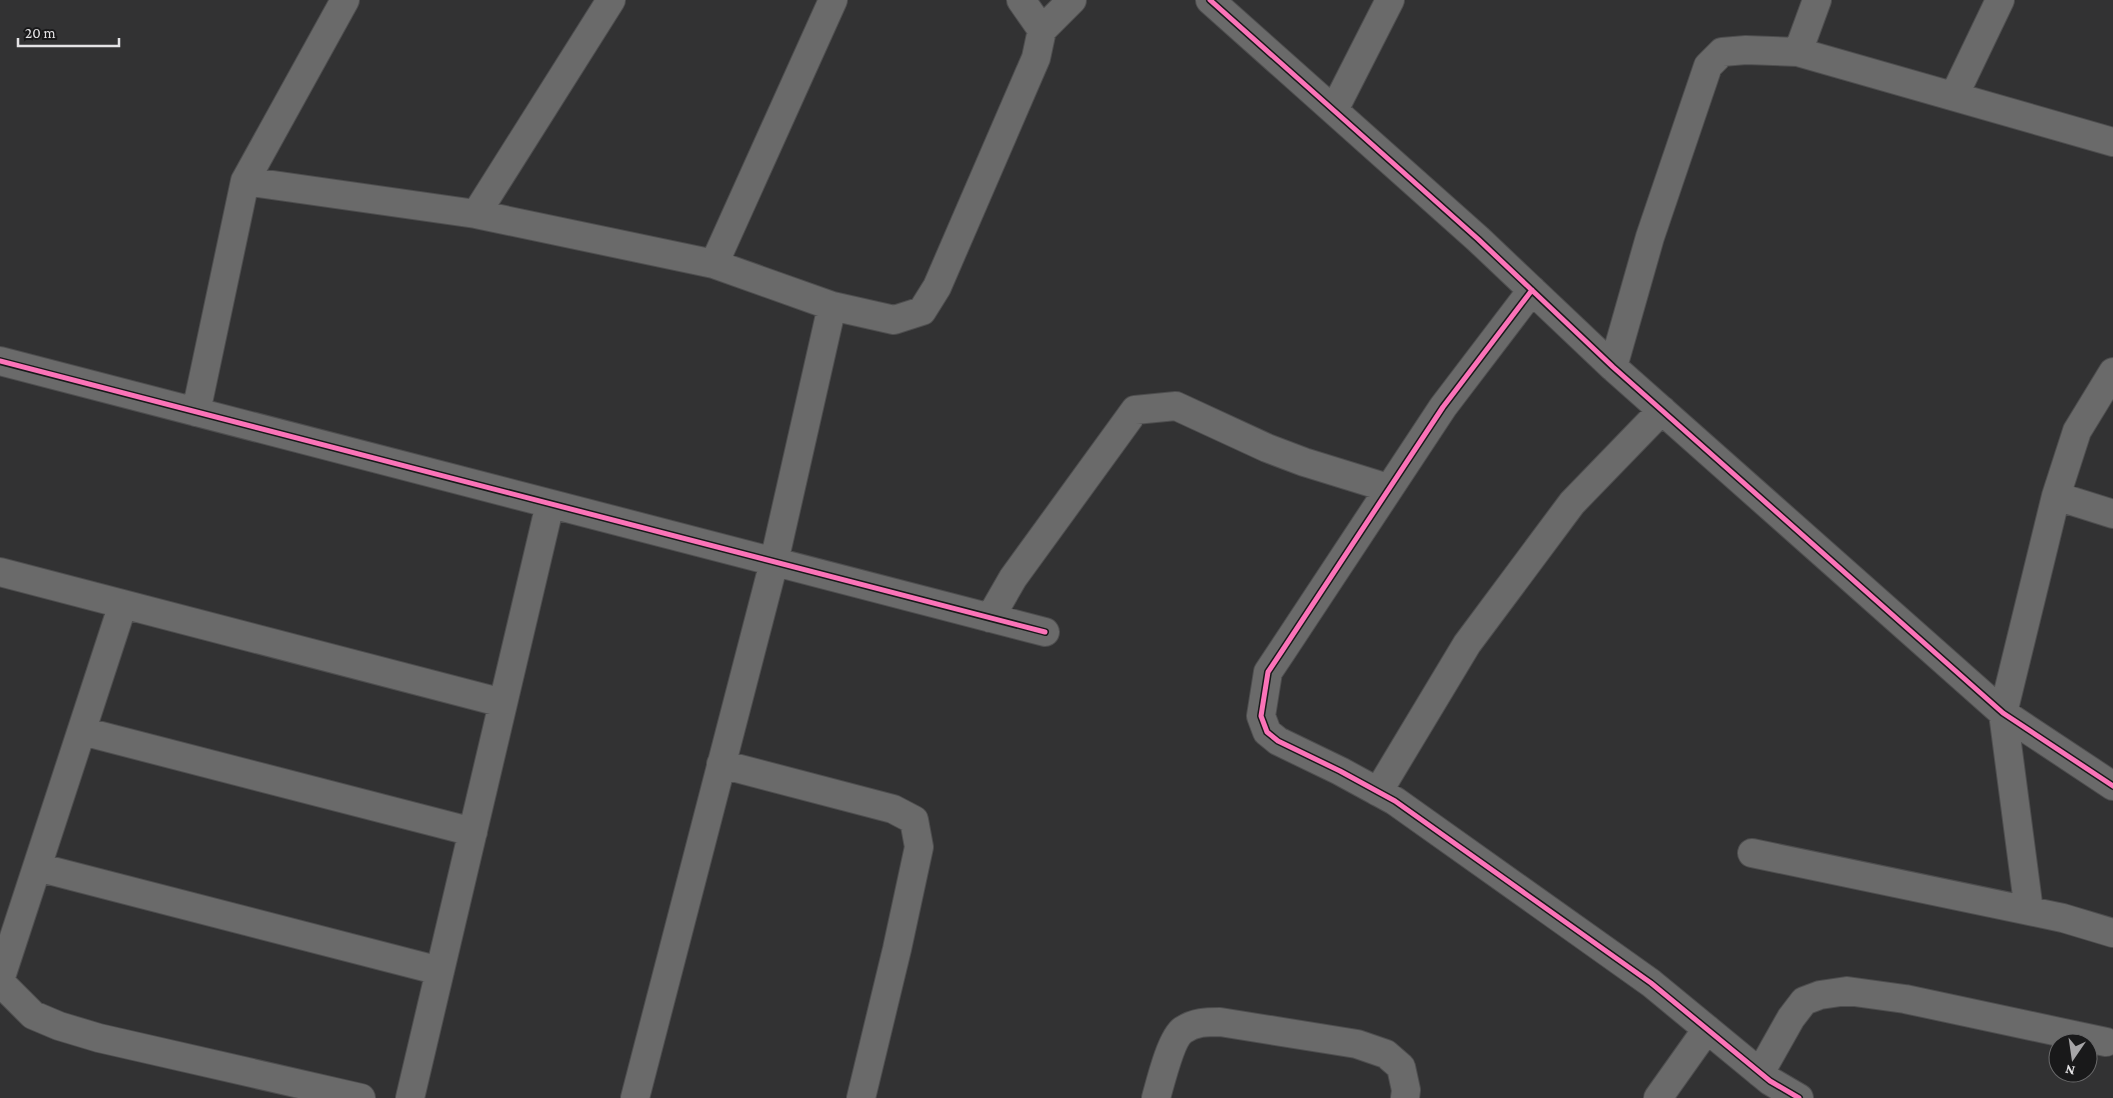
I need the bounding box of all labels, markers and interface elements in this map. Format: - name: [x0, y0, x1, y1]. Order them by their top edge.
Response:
- scale bar: [18, 15, 119, 47]
- text: 20 m: [25, 25, 56, 41]
- north arrow: [2048, 1033, 2098, 1083]
- text: N: [2063, 1062, 2077, 1080]

